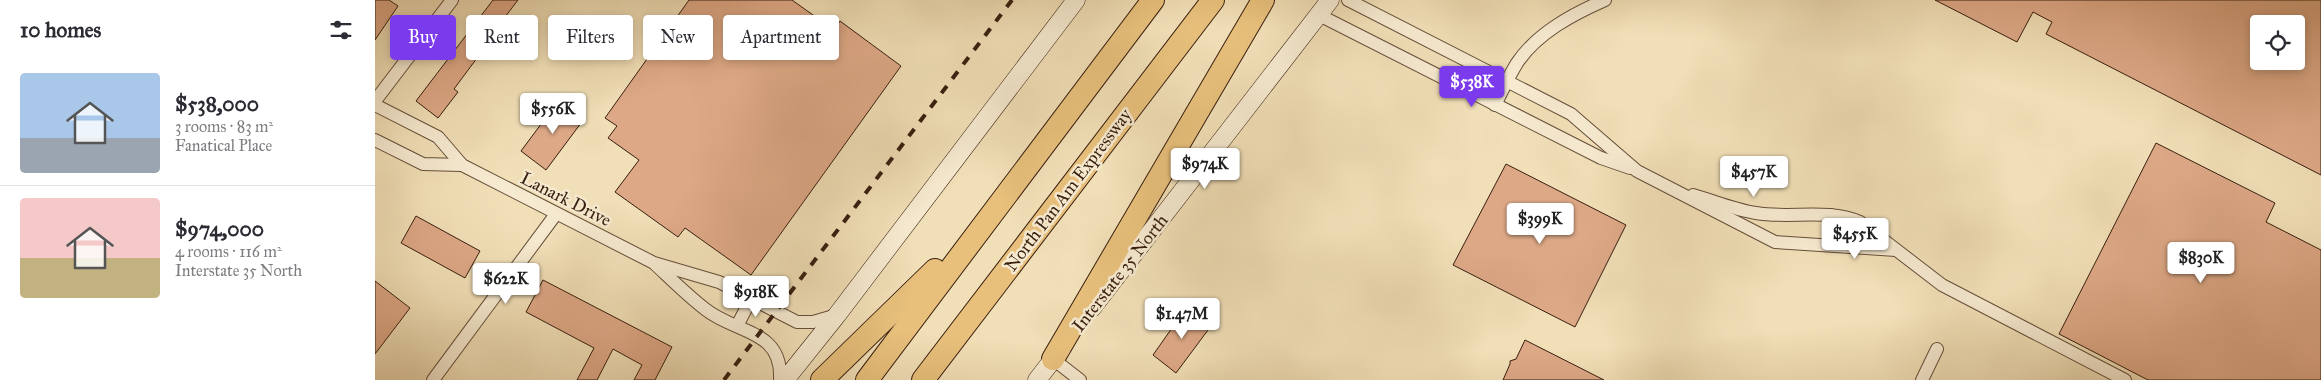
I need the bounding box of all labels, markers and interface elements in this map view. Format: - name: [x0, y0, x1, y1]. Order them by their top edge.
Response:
- chip: Buy: [390, 15, 456, 60]
- chip: Rent: [466, 15, 538, 60]
- chip: Filters: [548, 15, 633, 60]
- chip: New: [643, 15, 713, 60]
- chip: Apartment: [723, 15, 839, 60]
- map controls: [2250, 15, 2305, 70]
- button: locate: [2250, 15, 2305, 70]
- icon: filters: [327, 16, 355, 44]
- text: 10 homes: [20, 17, 101, 43]
- pin: $538K: [1437, 66, 1507, 108]
- text: $538K: [1450, 72, 1494, 91]
- text: $538,000: [175, 91, 259, 117]
- pin: $556K: [518, 92, 588, 135]
- icon: home: [60, 93, 120, 153]
- text: $556K: [531, 99, 575, 118]
- street label: North Pan Am Expressway: [1000, 104, 1137, 276]
- text: 3 rooms · 83 m²: [175, 117, 273, 136]
- text: Fanatical Place: [175, 136, 272, 155]
- pin: $974K: [1170, 148, 1240, 190]
- text: $974K: [1182, 154, 1228, 173]
- pin: $457K: [1719, 156, 1789, 198]
- text: $457K: [1731, 162, 1777, 181]
- street label: Lanark Drive: [517, 167, 615, 231]
- pin: $399K: [1505, 202, 1575, 245]
- text: $399K: [1518, 209, 1562, 228]
- street label: Interstate 35 North: [1067, 210, 1173, 336]
- text: $974,000: [175, 216, 264, 242]
- icon: home: [60, 218, 120, 278]
- pin: $455K: [1820, 218, 1890, 260]
- text: $455K: [1833, 224, 1877, 243]
- text: 4 rooms · 116 m²: [175, 242, 282, 261]
- pin: $830K: [2166, 242, 2236, 284]
- text: $830K: [2178, 248, 2224, 267]
- text: Interstate 35 North: [175, 261, 302, 280]
- pin: $622K: [471, 262, 541, 305]
- text: $622K: [484, 269, 528, 288]
- pin: $918K: [721, 276, 791, 318]
- text: $918K: [734, 282, 778, 301]
- pin: $1.47M: [1141, 298, 1223, 340]
- text: $1.47M: [1156, 304, 1208, 323]

